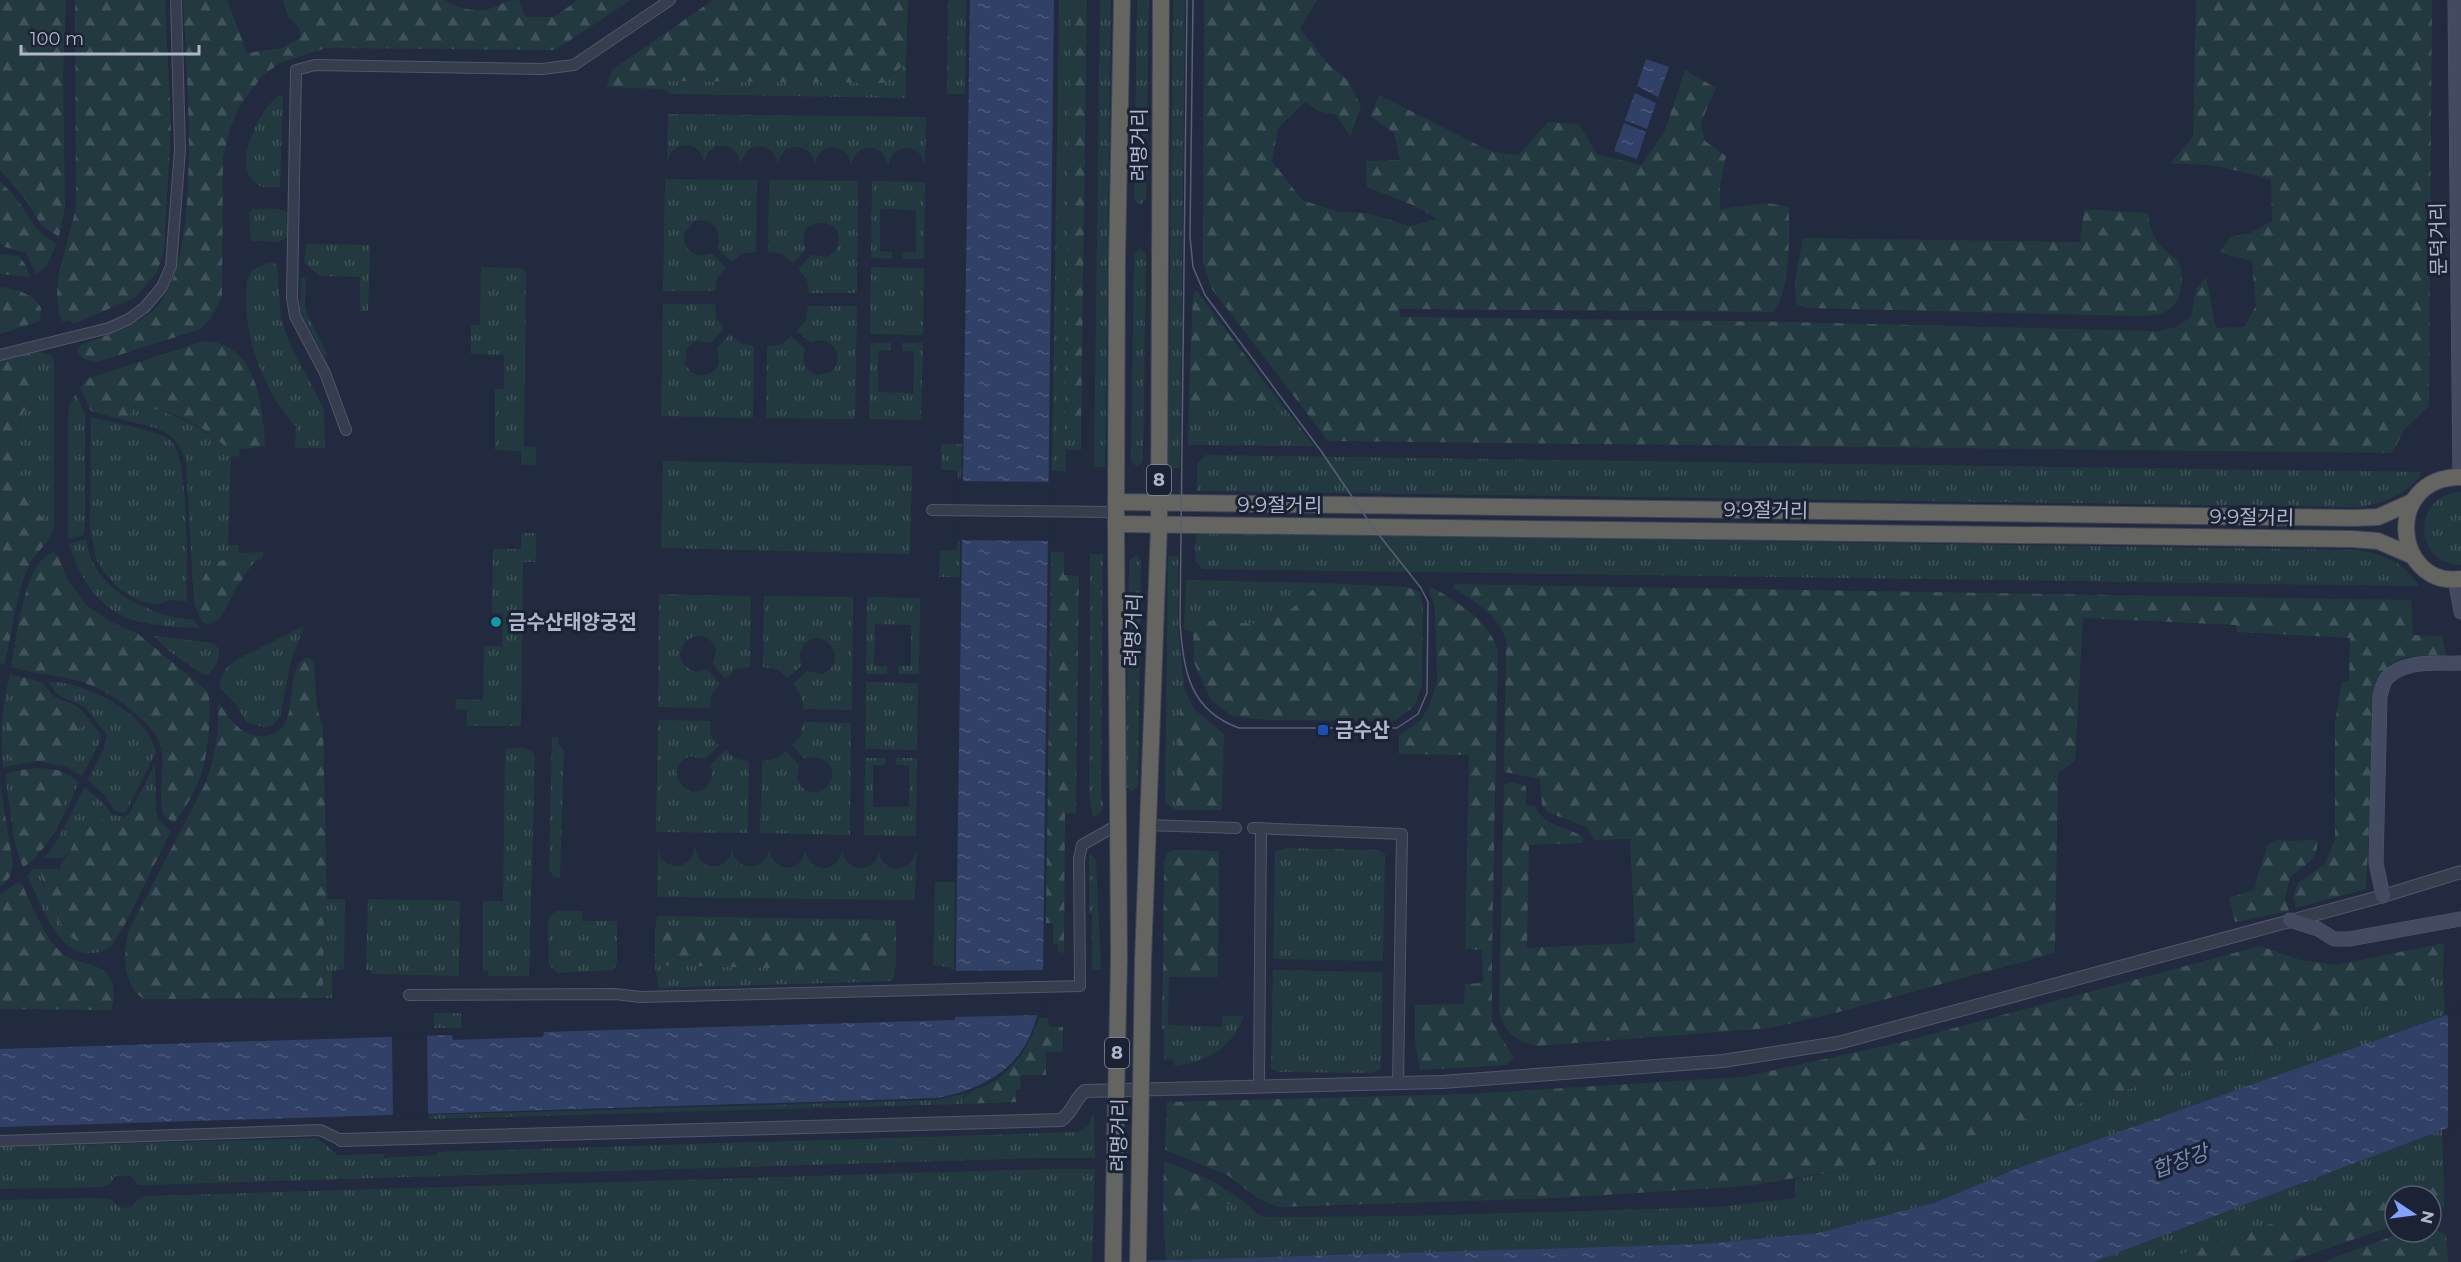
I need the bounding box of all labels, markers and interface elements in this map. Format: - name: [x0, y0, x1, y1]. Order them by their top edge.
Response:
- scale bar: [21, 18, 200, 56]
- text: 100 m: [30, 28, 84, 50]
- street label: 려명거리: [1127, 108, 1151, 182]
- street label: 문덕거리: [2425, 202, 2451, 276]
- road number: 8: [1147, 465, 1171, 495]
- street label: 9·9절거리: [1238, 493, 1322, 517]
- street label: 9·9절거리: [1723, 497, 1809, 523]
- street label: 9·9절거리: [2209, 504, 2295, 530]
- street label: 려명거리: [1120, 593, 1146, 667]
- place label: 금수산태양궁전: [508, 610, 637, 634]
- marker: 금수산태양궁전: [489, 615, 503, 629]
- place label: 금수산: [1335, 718, 1390, 742]
- marker: 금수산: [1316, 723, 1330, 737]
- road number: 8: [1105, 1038, 1129, 1068]
- street label: 려명거리: [1106, 1098, 1132, 1172]
- water label: 합장강: [2148, 1138, 2214, 1183]
- north arrow: [2383, 1184, 2443, 1244]
- text: N: [2416, 1209, 2438, 1226]

